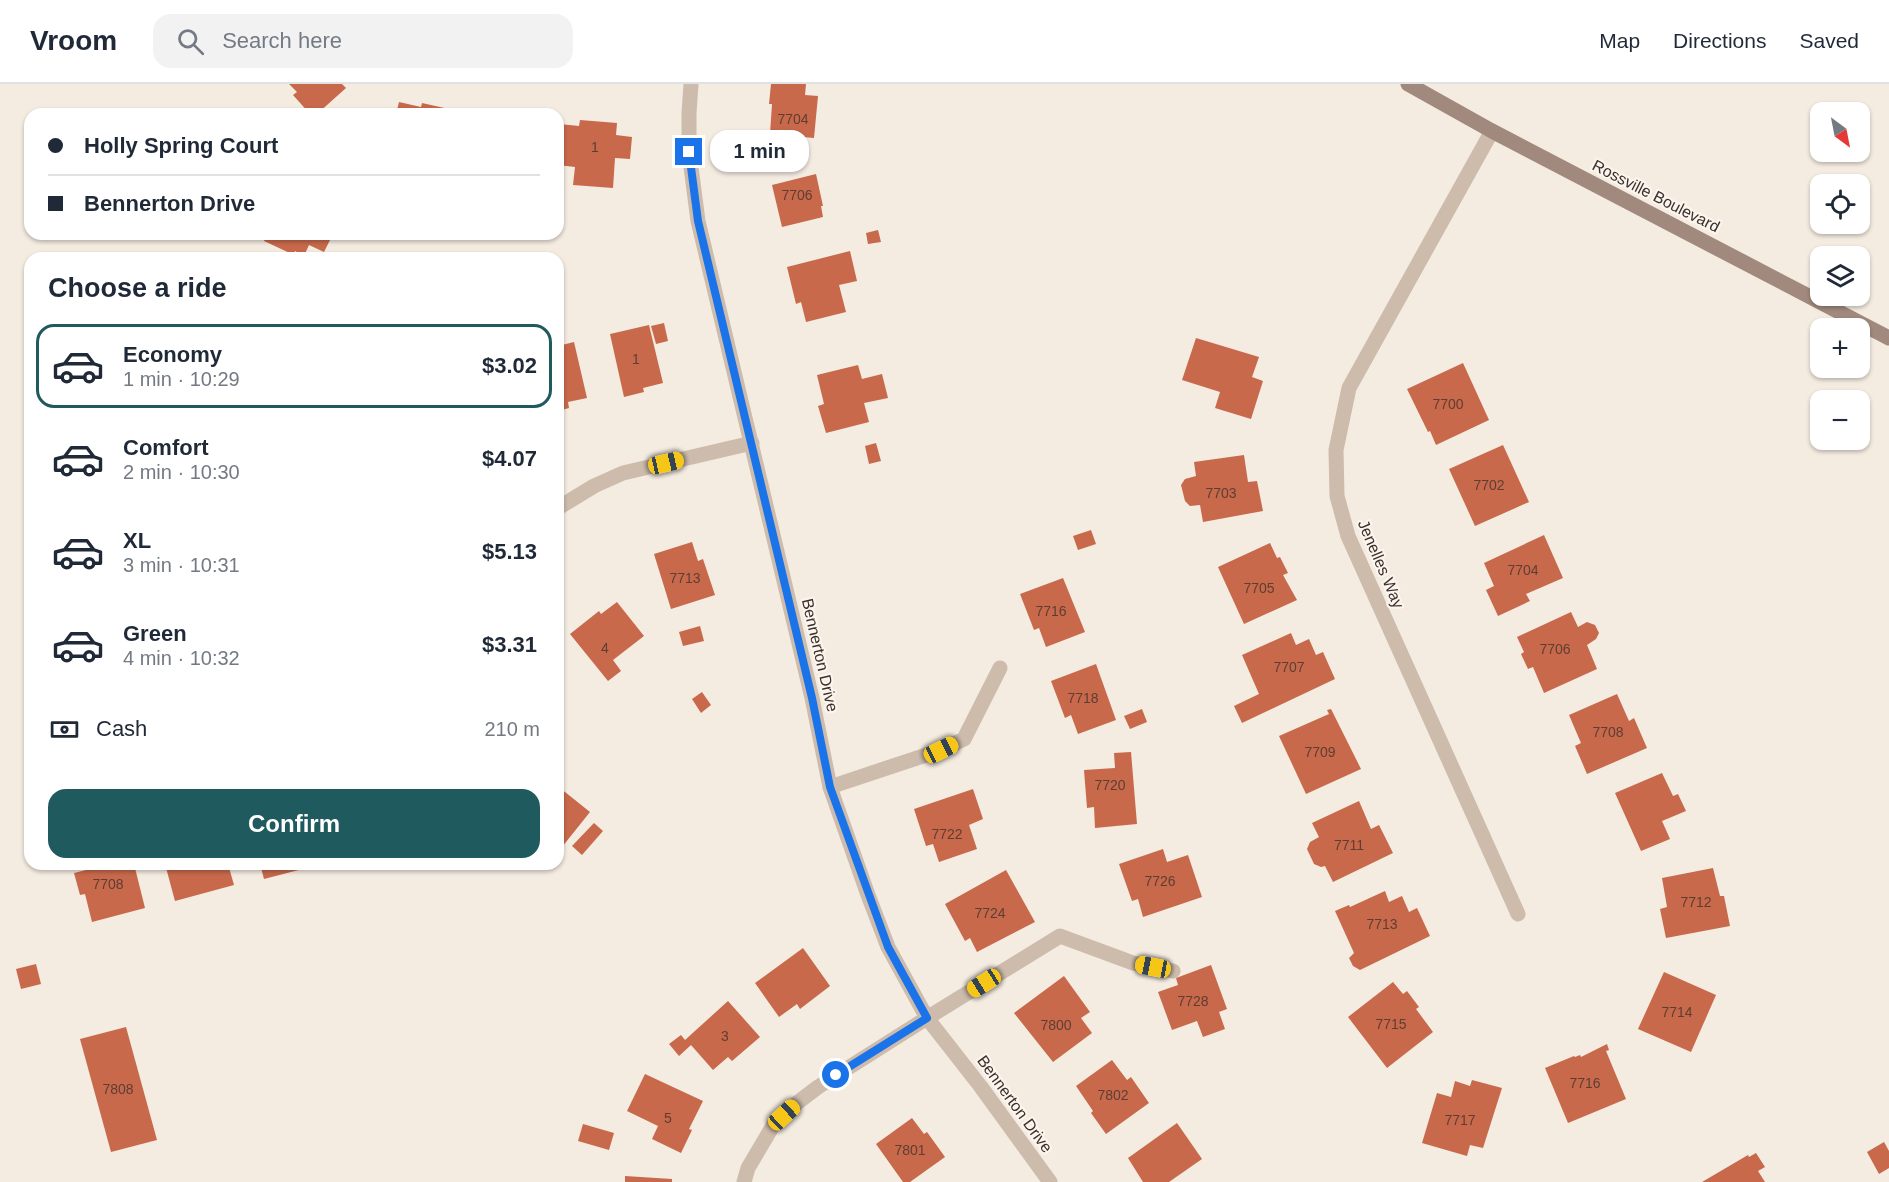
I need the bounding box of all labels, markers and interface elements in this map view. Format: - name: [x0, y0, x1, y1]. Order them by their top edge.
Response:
- search box: [153, 14, 573, 68]
- text: Vroom: [30, 25, 117, 56]
- icon: search: [174, 25, 207, 58]
- text: Search here: [222, 28, 342, 53]
- text: Map: [1599, 29, 1640, 52]
- text: Directions: [1673, 29, 1766, 52]
- text: Saved: [1799, 29, 1859, 52]
- north arrow: [1810, 102, 1870, 162]
- map controls: [1810, 102, 1870, 450]
- house number: 7704: [777, 111, 809, 127]
- callout: 1 min: [710, 131, 809, 173]
- text: Holly Spring Court: [84, 133, 278, 158]
- route end: [675, 138, 702, 165]
- house number: 1: [591, 139, 599, 155]
- text: 1 min: [733, 140, 786, 162]
- street label: Rossville Boulevard: [1590, 157, 1722, 235]
- button: locate: [1810, 174, 1870, 234]
- house number: 7706: [781, 187, 813, 203]
- text: Bennerton Drive: [84, 191, 255, 216]
- button: layers: [1810, 246, 1870, 306]
- text: Choose a ride: [48, 273, 227, 303]
- button: +: [1810, 318, 1870, 378]
- icon: car: [51, 339, 105, 393]
- text: Economy: [123, 342, 222, 367]
- house number: 1: [632, 351, 640, 367]
- text: $3.02: [482, 353, 537, 378]
- text: 1 min · 10:29: [123, 368, 240, 390]
- button: −: [1810, 390, 1870, 450]
- house number: 7700: [1432, 396, 1464, 412]
- icon: car: [51, 432, 105, 486]
- text: Comfort: [123, 435, 209, 460]
- text: $4.07: [482, 446, 537, 471]
- car: [646, 450, 686, 476]
- text: 2 min · 10:30: [123, 461, 240, 483]
- house number: 7702: [1473, 477, 1505, 493]
- house number: 7703: [1205, 485, 1237, 501]
- street label: Jenelles Way: [1355, 517, 1407, 611]
- icon: car: [51, 525, 105, 579]
- text: XL: [123, 528, 151, 553]
- text: $5.13: [482, 539, 537, 564]
- text: 3 min · 10:31: [123, 554, 240, 576]
- house number: 7704: [1507, 562, 1539, 578]
- house number: 7713: [669, 570, 701, 586]
- house number: 7705: [1243, 580, 1275, 596]
- street label: Bennerton Drive: [799, 597, 841, 713]
- house number: 7716: [1035, 603, 1067, 619]
- icon: car: [51, 618, 105, 672]
- text: Green: [123, 621, 187, 646]
- text: $3.31: [482, 632, 537, 657]
- house number: 4: [601, 640, 609, 656]
- house number: 7706: [1539, 641, 1571, 657]
- text: 4 min · 10:32: [123, 647, 240, 669]
- house number: 7707: [1273, 659, 1305, 675]
- house number: 7718: [1067, 690, 1099, 706]
- icon: cash: [48, 713, 81, 746]
- text: Cash: [96, 716, 147, 741]
- text: 210 m: [484, 718, 540, 740]
- house number: 7708: [1592, 724, 1624, 740]
- car: [921, 734, 961, 766]
- house number: 7709: [1304, 744, 1336, 760]
- house number: 7720: [1094, 777, 1126, 793]
- button: Confirm: [48, 789, 540, 858]
- house number: 7722: [931, 826, 963, 842]
- house number: 7711: [1334, 837, 1364, 853]
- house number: 7726: [1144, 873, 1176, 889]
- house number: 7708: [92, 876, 124, 892]
- house number: 7712: [1680, 894, 1712, 910]
- house number: 7724: [974, 905, 1006, 921]
- house number: 7713: [1366, 916, 1398, 932]
- car: [1134, 955, 1172, 979]
- car: [964, 966, 1004, 1000]
- house number: 7728: [1177, 993, 1209, 1009]
- house number: 7714: [1661, 1004, 1693, 1020]
- house number: 7715: [1375, 1016, 1407, 1032]
- house number: 7800: [1040, 1017, 1072, 1033]
- house number: 3: [721, 1028, 729, 1044]
- street label: Bennerton Drive: [974, 1052, 1056, 1156]
- route start: [822, 1061, 849, 1088]
- house number: 7716: [1569, 1075, 1601, 1091]
- house number: 7808: [102, 1081, 134, 1097]
- house number: 7802: [1097, 1087, 1129, 1103]
- car: [765, 1096, 803, 1134]
- house number: 5: [664, 1110, 672, 1126]
- house number: 7717: [1444, 1112, 1476, 1128]
- house number: 7801: [894, 1142, 926, 1158]

